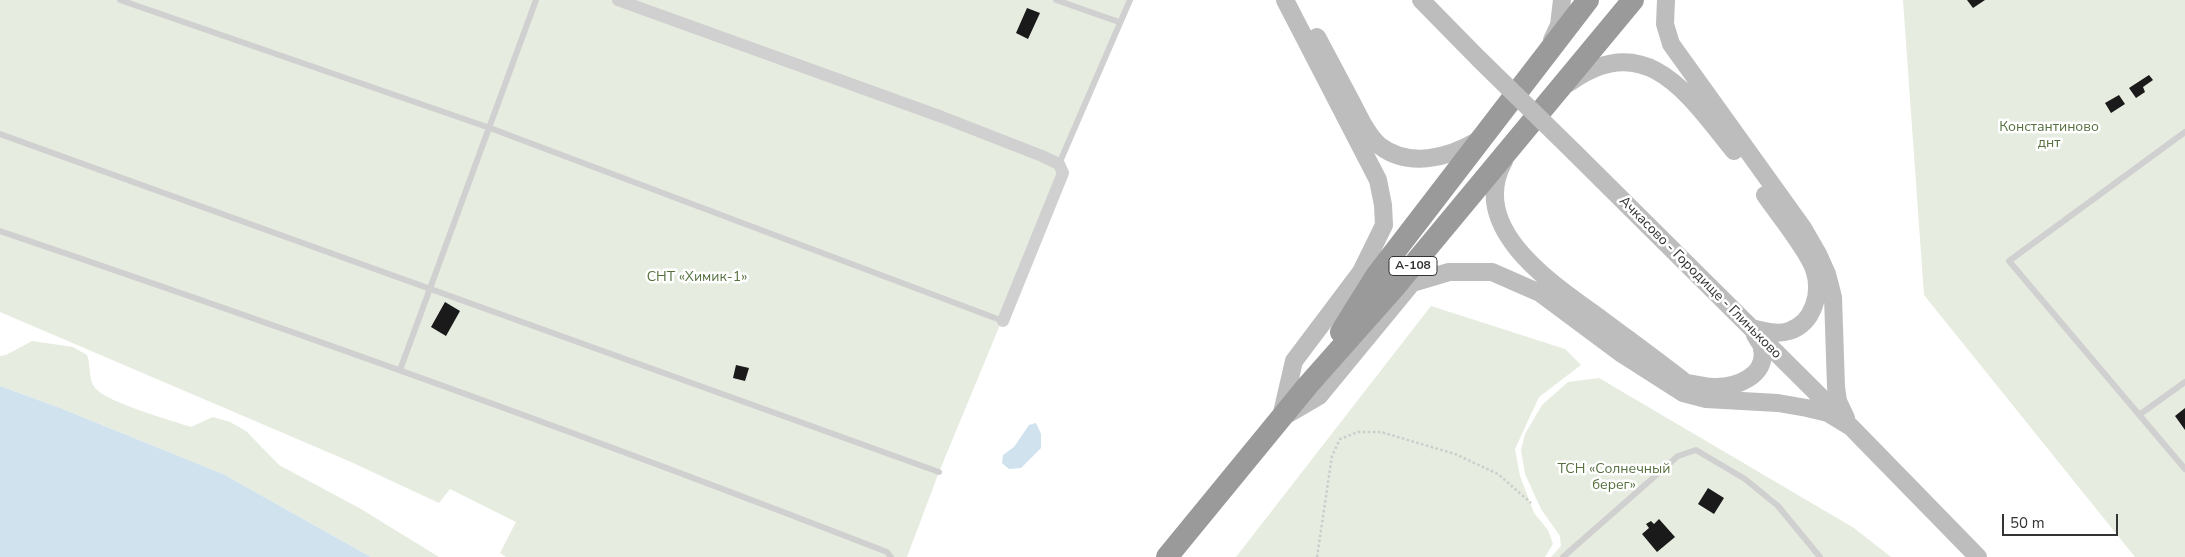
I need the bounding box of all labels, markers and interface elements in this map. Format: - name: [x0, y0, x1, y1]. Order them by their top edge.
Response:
- park label: Константиново днт: [1999, 120, 2099, 152]
- street label: Ачкасово - Городище - Глиньково: [1615, 193, 1785, 363]
- road number: А-108: [1389, 256, 1437, 276]
- park label: СНТ «Химик-1»: [647, 270, 747, 286]
- park label: ТСН «Солнечный берег»: [1558, 462, 1670, 494]
- scale bar: [2005, 504, 2121, 536]
- text: 50 m: [2010, 513, 2045, 533]

